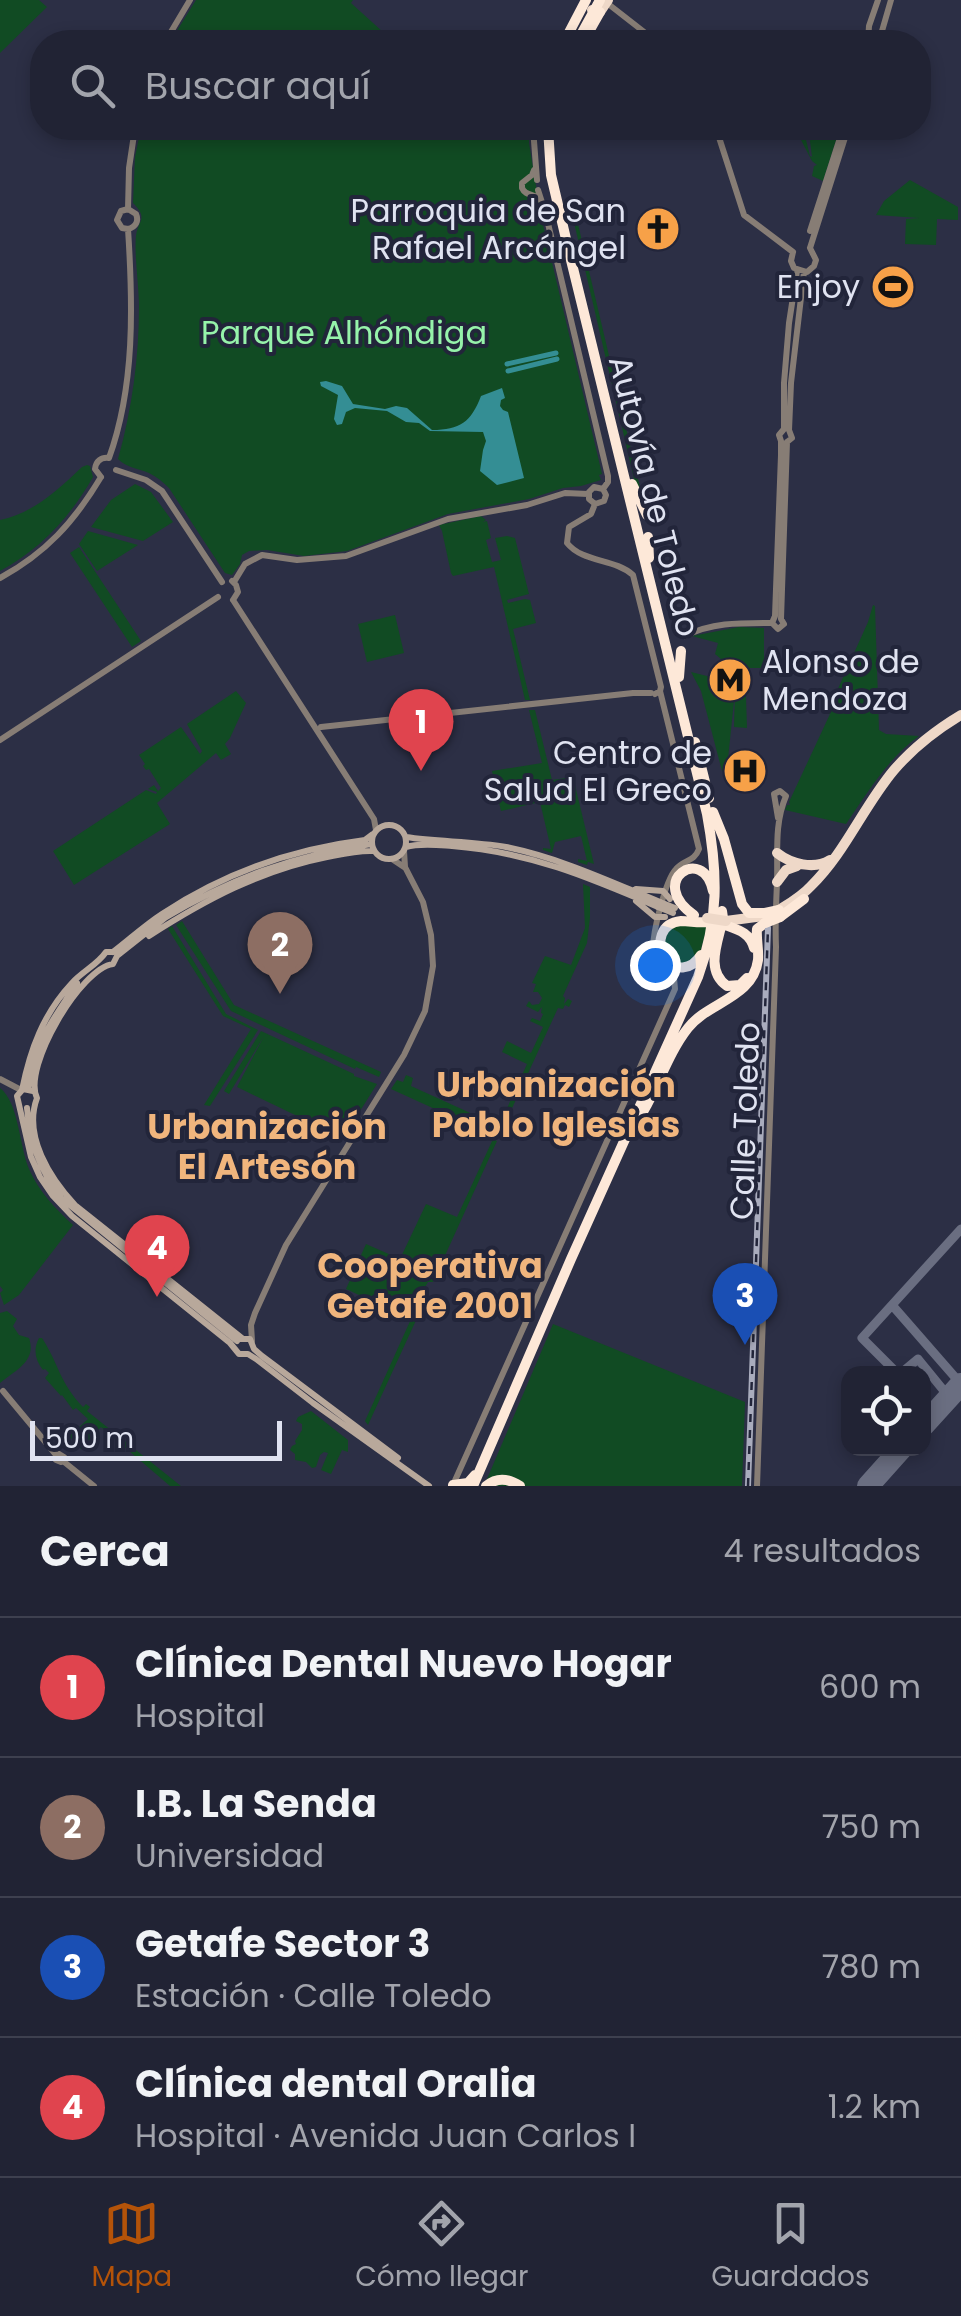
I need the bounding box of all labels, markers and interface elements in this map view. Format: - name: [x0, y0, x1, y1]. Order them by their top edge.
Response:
- search box: [30, 30, 931, 140]
- icon: search: [65, 58, 120, 113]
- text: Buscar aquí: [145, 59, 371, 112]
- place label: Parroquia de San Rafael Arcángel: [350, 188, 626, 270]
- church icon: Parroquia de San Rafael Arcángel: [635, 206, 681, 252]
- place label: Enjoy: [777, 264, 860, 309]
- sports icon: Enjoy: [870, 264, 916, 310]
- park label: Parque Alhóndiga: [201, 310, 487, 355]
- street label: Autovía de Toledo: [598, 351, 711, 641]
- place label: Alonso de Mendoza: [762, 639, 920, 721]
- metro station icon: Alonso de Mendoza: [707, 657, 753, 703]
- pin: 1: [388, 688, 454, 771]
- place label: Centro de Salud El Greco: [484, 730, 712, 812]
- hospital icon: Centro de Salud El Greco: [722, 748, 768, 794]
- pin: 2: [248, 912, 312, 994]
- your location: [630, 940, 681, 991]
- street label: Calle Toledo: [719, 1021, 770, 1221]
- district label: Urbanización Pablo Iglesias: [432, 1060, 680, 1149]
- district label: Urbanización El Artesón: [147, 1102, 387, 1191]
- pin: 4: [124, 1214, 190, 1297]
- district label: Cooperativa Getafe 2001: [317, 1241, 543, 1330]
- pin: 3: [712, 1262, 778, 1345]
- map controls: [841, 1366, 931, 1456]
- button: locate: [841, 1366, 931, 1456]
- scale bar: [30, 1416, 282, 1460]
- text: 500 m: [45, 1419, 134, 1458]
- text: Cerca: [40, 1522, 170, 1581]
- text: 4 resultados: [723, 1528, 921, 1573]
- text: Clínica Dental Nuevo Hogar: [135, 1637, 672, 1690]
- text: 1: [66, 1664, 79, 1709]
- text: 600 m: [819, 1664, 921, 1709]
- text: Hospital: [135, 1693, 265, 1738]
- text: I.B. La Senda: [135, 1777, 377, 1830]
- text: 2: [63, 1804, 82, 1849]
- text: 750 m: [822, 1804, 921, 1849]
- text: Universidad: [135, 1833, 324, 1878]
- text: Getafe Sector 3: [135, 1917, 430, 1970]
- text: 3: [63, 1944, 82, 1989]
- text: 780 m: [822, 1944, 921, 1989]
- text: Estación · Calle Toledo: [135, 1973, 492, 2018]
- text: Clínica dental Oralia: [135, 2057, 537, 2110]
- text: 4: [62, 2084, 83, 2129]
- text: 1.2 km: [828, 2084, 921, 2129]
- text: Hospital · Avenida Juan Carlos I: [135, 2113, 636, 2158]
- tab: Mapa: [91, 2196, 172, 2298]
- tab: Cómo llegar: [355, 2196, 528, 2298]
- tab: Guardados: [711, 2196, 870, 2298]

